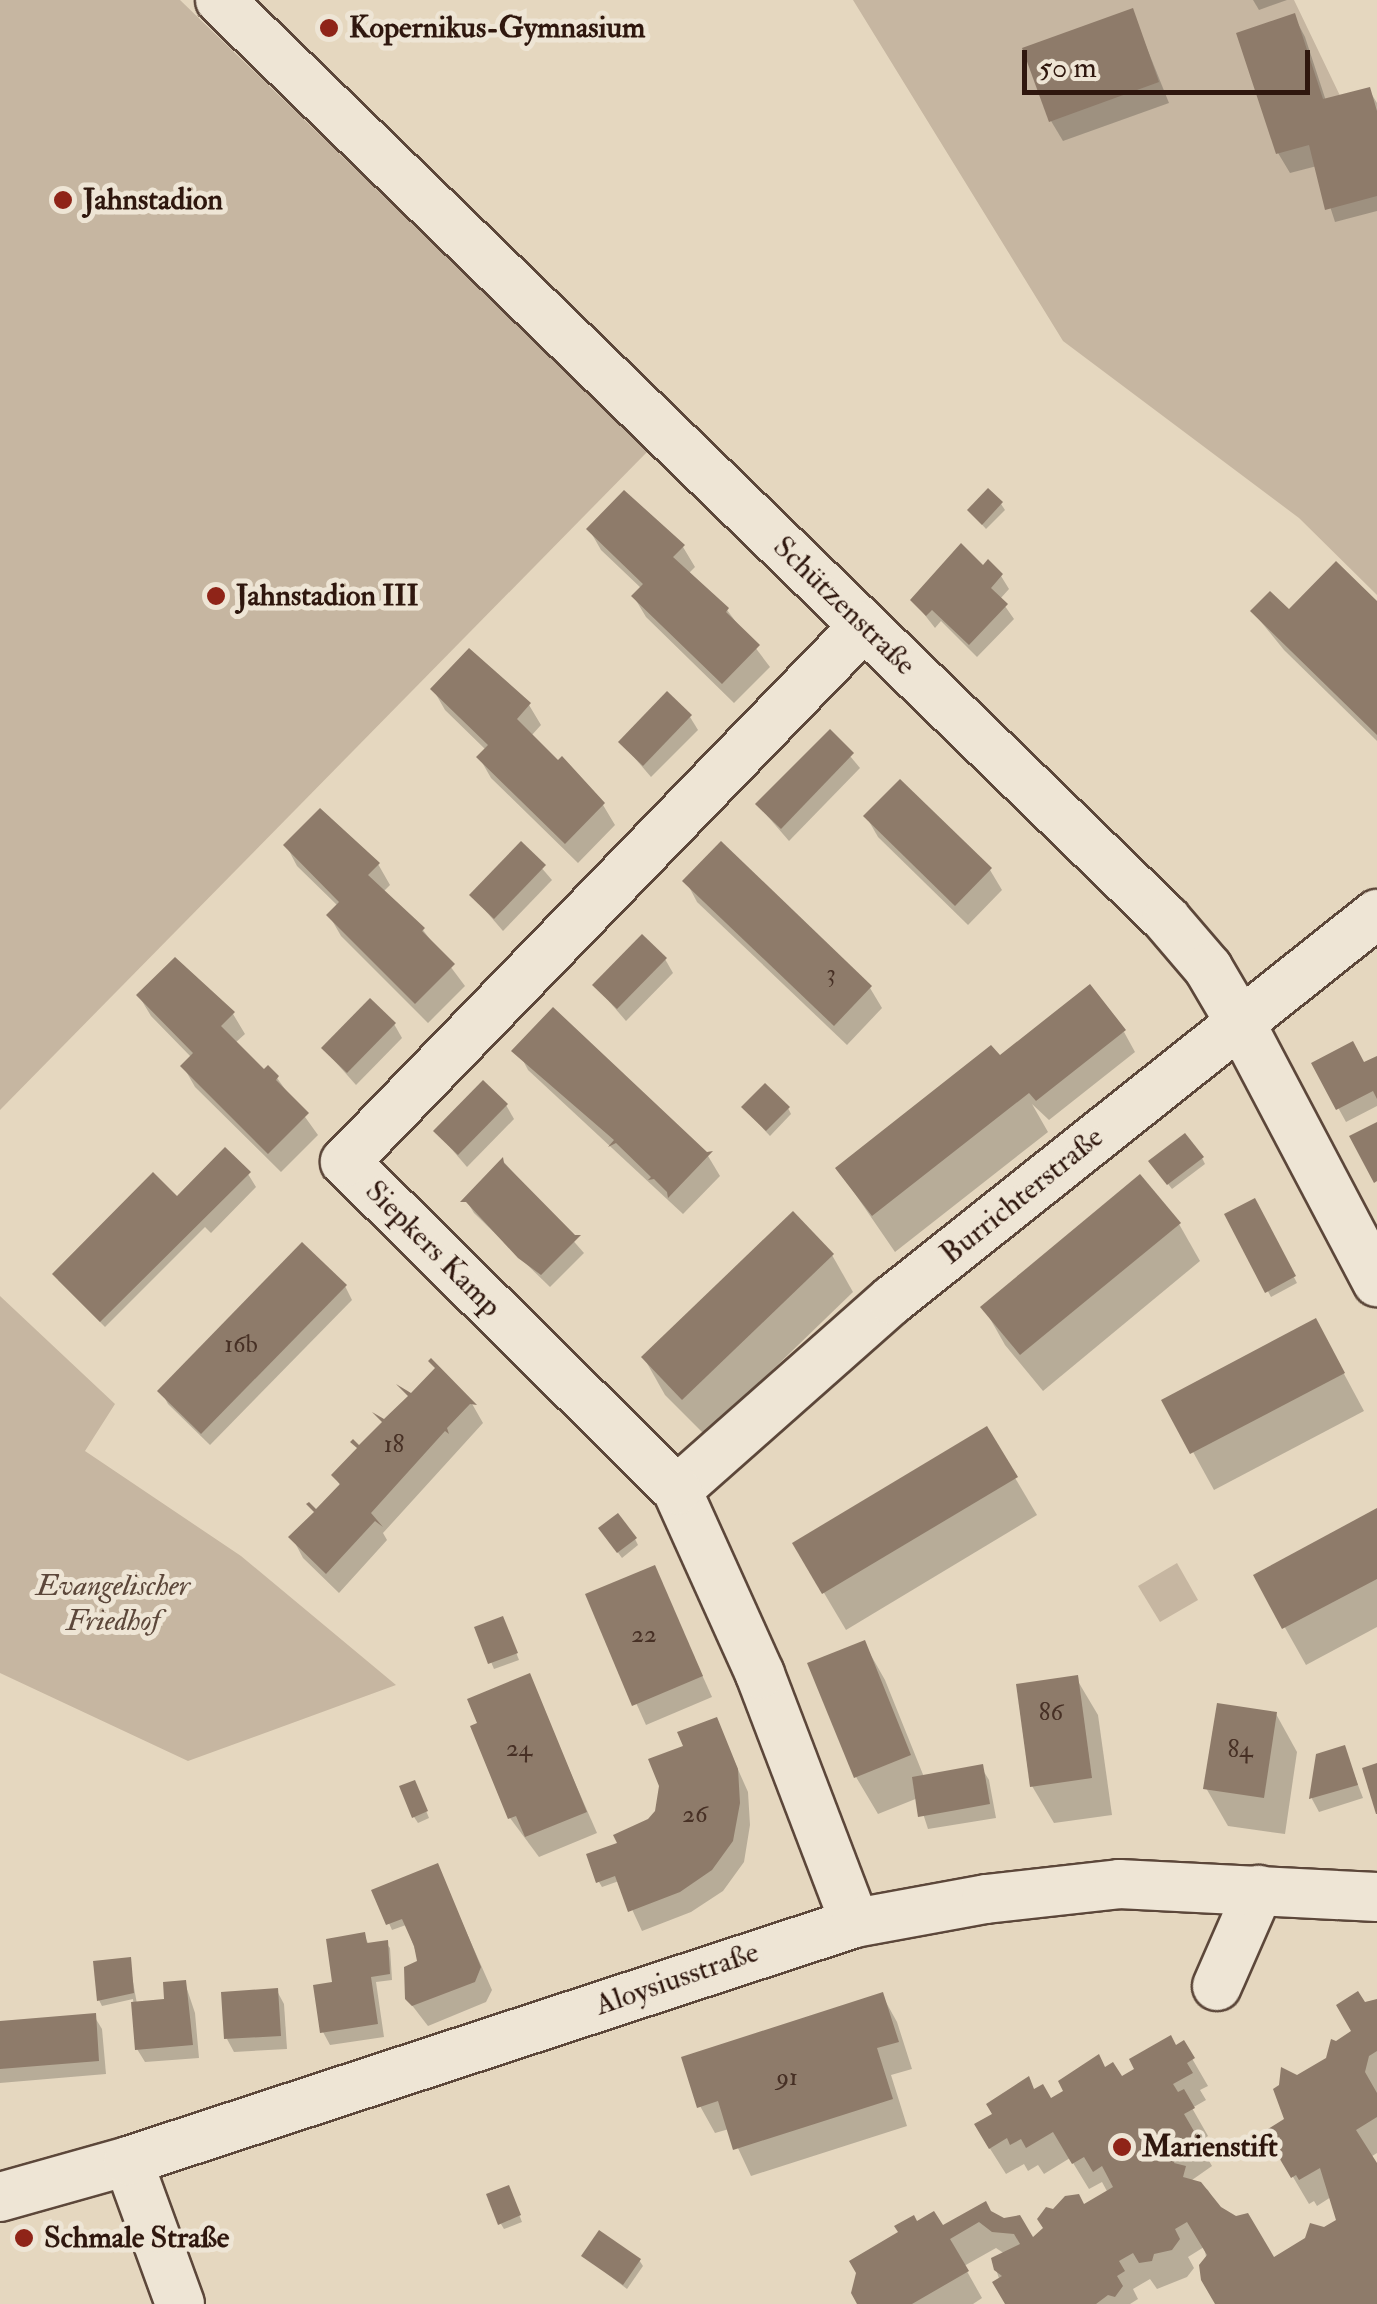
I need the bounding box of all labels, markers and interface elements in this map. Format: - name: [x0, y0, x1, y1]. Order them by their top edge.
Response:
- place label: Kopernikus-Gymnasium: [349, 10, 645, 46]
- marker: Kopernikus-Gymnasium: [318, 17, 340, 39]
- scale bar: [1027, 30, 1314, 92]
- text: 50 m: [1039, 49, 1097, 86]
- place label: Jahnstadion: [83, 182, 223, 218]
- marker: Jahnstadion: [52, 189, 74, 211]
- street label: Schützenstraße: [765, 529, 923, 683]
- place label: Jahnstadion III: [236, 578, 419, 614]
- marker: Jahnstadion III: [205, 585, 227, 607]
- house number: 3: [826, 959, 836, 989]
- street label: Burrichterstraße: [933, 1119, 1111, 1273]
- street label: Siepkers Kamp: [357, 1173, 509, 1325]
- house number: 16b: [224, 1330, 258, 1360]
- house number: 18: [384, 1430, 404, 1460]
- park label: Evangelischer Friedhof: [36, 1568, 190, 1638]
- house number: 22: [631, 1620, 657, 1650]
- house number: 86: [1039, 1698, 1063, 1728]
- house number: 24: [506, 1734, 532, 1764]
- house number: 84: [1227, 1735, 1253, 1765]
- house number: 26: [682, 1800, 708, 1830]
- street label: Aloysiusstraße: [591, 1934, 763, 2024]
- house number: 91: [776, 2063, 798, 2093]
- place label: Marienstift: [1142, 2129, 1278, 2165]
- marker: Marienstift: [1111, 2136, 1133, 2158]
- place label: Schmale Straße: [44, 2220, 229, 2256]
- marker: Schmale Straße: [13, 2227, 35, 2249]

